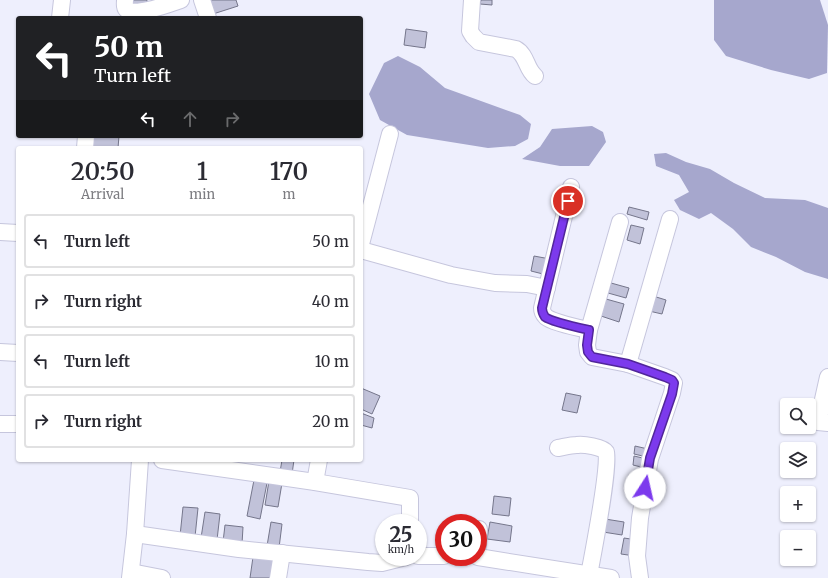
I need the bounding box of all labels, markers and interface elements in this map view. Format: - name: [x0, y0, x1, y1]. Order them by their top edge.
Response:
- text: 50 m: [94, 29, 163, 65]
- icon: left: [28, 32, 80, 84]
- text: Turn left: [94, 64, 171, 87]
- icon: left: [137, 108, 159, 130]
- icon: ahead: [179, 108, 201, 130]
- icon: right: [221, 108, 243, 130]
- text: 20:50: [71, 156, 135, 187]
- text: 1: [197, 156, 208, 187]
- text: 170: [270, 156, 308, 187]
- pin: [551, 184, 585, 218]
- text: Arrival: [81, 186, 124, 203]
- text: min: [189, 186, 215, 203]
- text: m: [283, 186, 295, 203]
- icon: arrive: [557, 190, 579, 212]
- icon: left: [30, 230, 52, 252]
- text: Turn left: [64, 232, 130, 251]
- text: 50 m: [312, 232, 349, 251]
- icon: right: [30, 290, 52, 312]
- text: Turn right: [64, 292, 142, 311]
- text: 40 m: [312, 292, 349, 311]
- icon: left: [30, 350, 52, 372]
- text: Turn left: [64, 352, 130, 371]
- text: 10 m: [315, 352, 349, 371]
- map controls: [780, 398, 816, 566]
- button: search: [780, 398, 816, 434]
- icon: right: [30, 410, 52, 432]
- text: Turn right: [64, 412, 142, 431]
- text: 20 m: [312, 412, 349, 431]
- button: layers: [780, 442, 816, 478]
- position arrow: [624, 467, 666, 509]
- button: +: [780, 486, 816, 522]
- speed limit sign: 30: [435, 514, 487, 566]
- text: 25: [390, 522, 412, 547]
- button: −: [780, 530, 816, 566]
- text: km/h: [388, 543, 414, 556]

